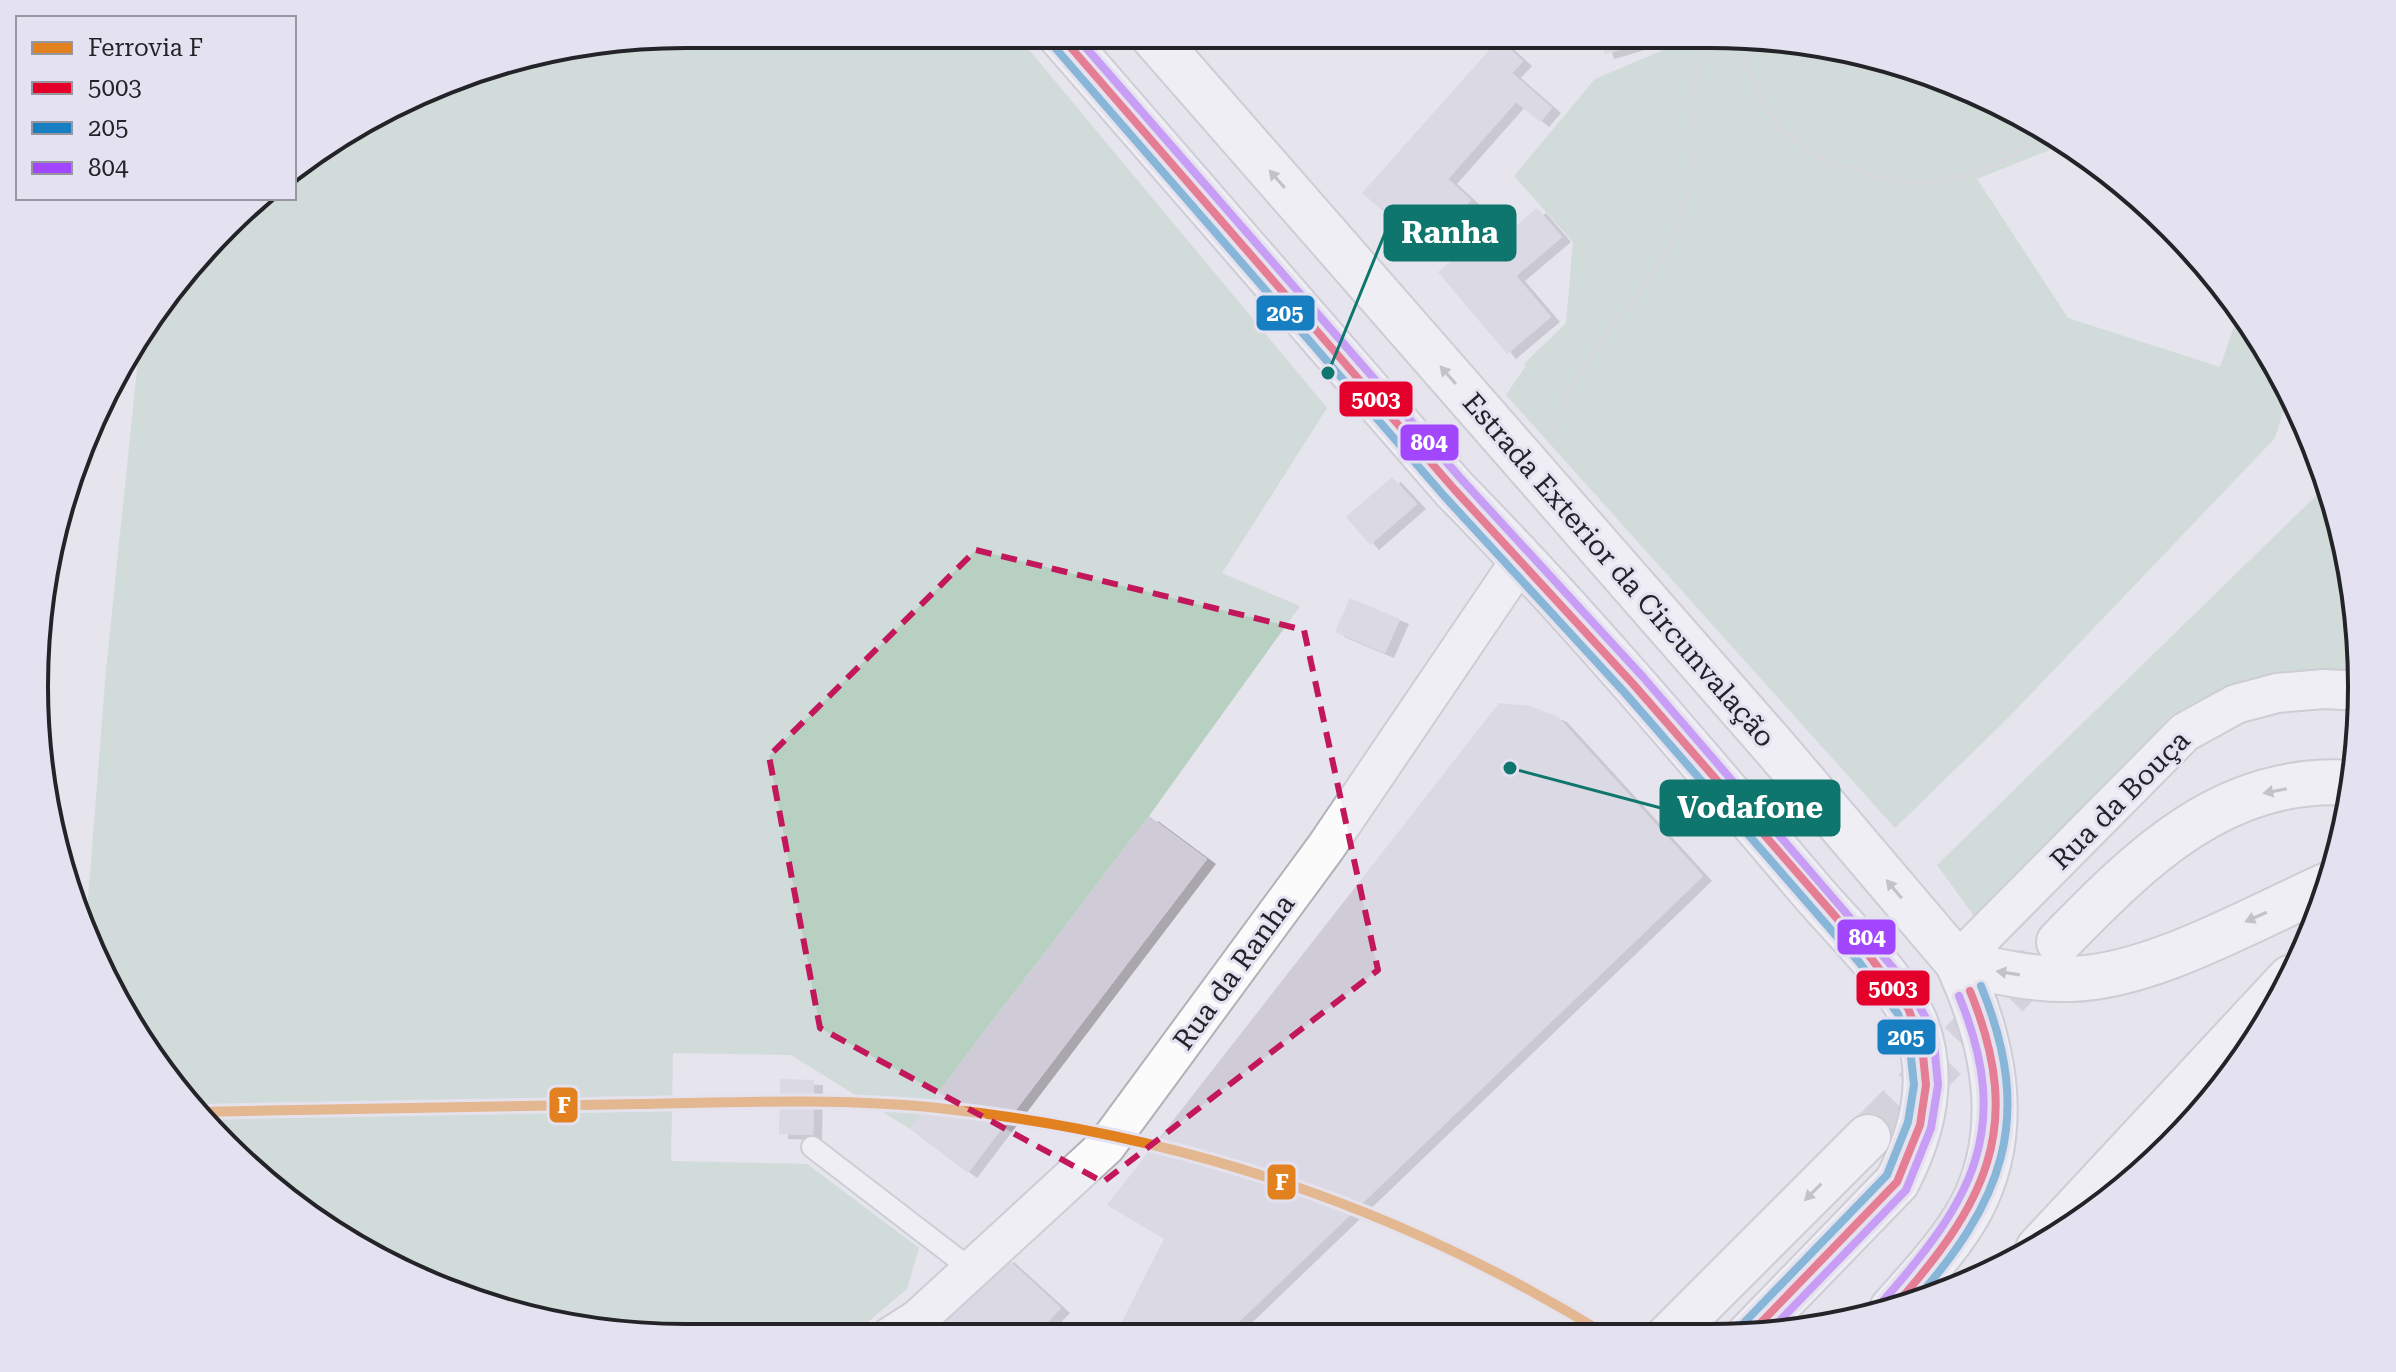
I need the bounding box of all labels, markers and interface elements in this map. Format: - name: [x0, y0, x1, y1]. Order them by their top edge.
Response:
- legend: [16, 16, 296, 200]
- text: Ferrovia F: [88, 34, 203, 62]
- text: 5003: [88, 74, 142, 102]
- text: 205: [88, 114, 128, 142]
- text: 804: [88, 154, 129, 182]
- one-way arrow: [1269, 169, 1286, 189]
- callout: Ranha: [1385, 206, 1515, 260]
- text: Ranha: [1401, 215, 1499, 250]
- line badge: 205: [1255, 294, 1316, 332]
- text: 205: [1267, 301, 1303, 326]
- one-way arrow: [1440, 365, 1457, 385]
- line badge: 5003: [1338, 380, 1414, 418]
- street label: Estrada Exterior da Circunvalação: [1456, 386, 1782, 754]
- text: 5003: [1351, 387, 1401, 412]
- line badge: 804: [1399, 423, 1460, 462]
- text: 804: [1411, 430, 1448, 455]
- street label: Rua da Bouça: [2044, 724, 2196, 876]
- callout: Vodafone: [1661, 781, 1839, 835]
- one-way arrow: [2262, 785, 2287, 797]
- text: Vodafone: [1677, 790, 1823, 825]
- one-way arrow: [1886, 879, 1903, 899]
- street label: Rua da Ranha: [1167, 888, 1301, 1056]
- one-way arrow: [2244, 910, 2268, 923]
- line badge: 804: [1836, 918, 1897, 956]
- text: 804: [1849, 925, 1886, 950]
- one-way arrow: [1995, 966, 2020, 979]
- line badge: 5003: [1855, 969, 1931, 1007]
- text: 5003: [1868, 976, 1918, 1001]
- line badge: 205: [1876, 1018, 1937, 1056]
- text: 205: [1888, 1025, 1924, 1050]
- line badge: F: [548, 1086, 579, 1124]
- text: F: [557, 1093, 571, 1118]
- line badge: F: [1266, 1163, 1297, 1201]
- text: F: [1275, 1170, 1289, 1195]
- one-way arrow: [1804, 1183, 1823, 1201]

